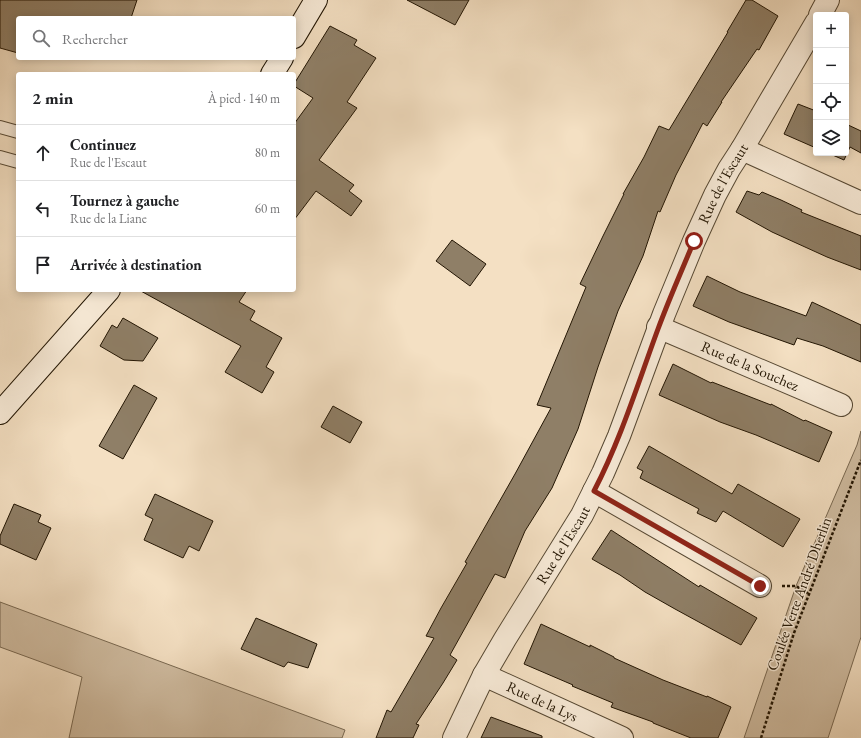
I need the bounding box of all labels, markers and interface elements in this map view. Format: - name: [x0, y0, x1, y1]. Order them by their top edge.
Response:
- map controls: [813, 12, 849, 156]
- button: +: [813, 12, 849, 48]
- search box: [16, 16, 296, 60]
- icon: search: [30, 27, 52, 49]
- text: Rechercher: [62, 29, 128, 48]
- button: −: [813, 48, 849, 84]
- button: locate: [813, 84, 849, 120]
- text: 2 min: [32, 87, 73, 109]
- text: À pied · 140 m: [208, 90, 280, 107]
- button: layers: [813, 120, 849, 156]
- text: Continuez: [70, 135, 136, 154]
- street label: Rue de l'Escaut: [693, 140, 752, 226]
- icon: ahead: [32, 142, 54, 164]
- text: 80 m: [255, 144, 280, 161]
- text: Rue de l'Escaut: [70, 154, 147, 171]
- text: Tournez à gauche: [70, 191, 179, 210]
- icon: left: [32, 198, 54, 220]
- text: 60 m: [255, 200, 280, 217]
- text: Rue de la Liane: [70, 210, 147, 227]
- route start: [685, 232, 703, 250]
- icon: arrive: [32, 254, 54, 276]
- text: Arrivée à destination: [70, 255, 202, 274]
- street label: Rue de la Souchez: [699, 337, 802, 395]
- street label: Rue de l'Escaut: [531, 502, 594, 587]
- street label: Coulée Verte André Dherlin: [762, 514, 835, 673]
- route end: [751, 577, 769, 595]
- street label: Rue de la Lys: [504, 677, 581, 726]

